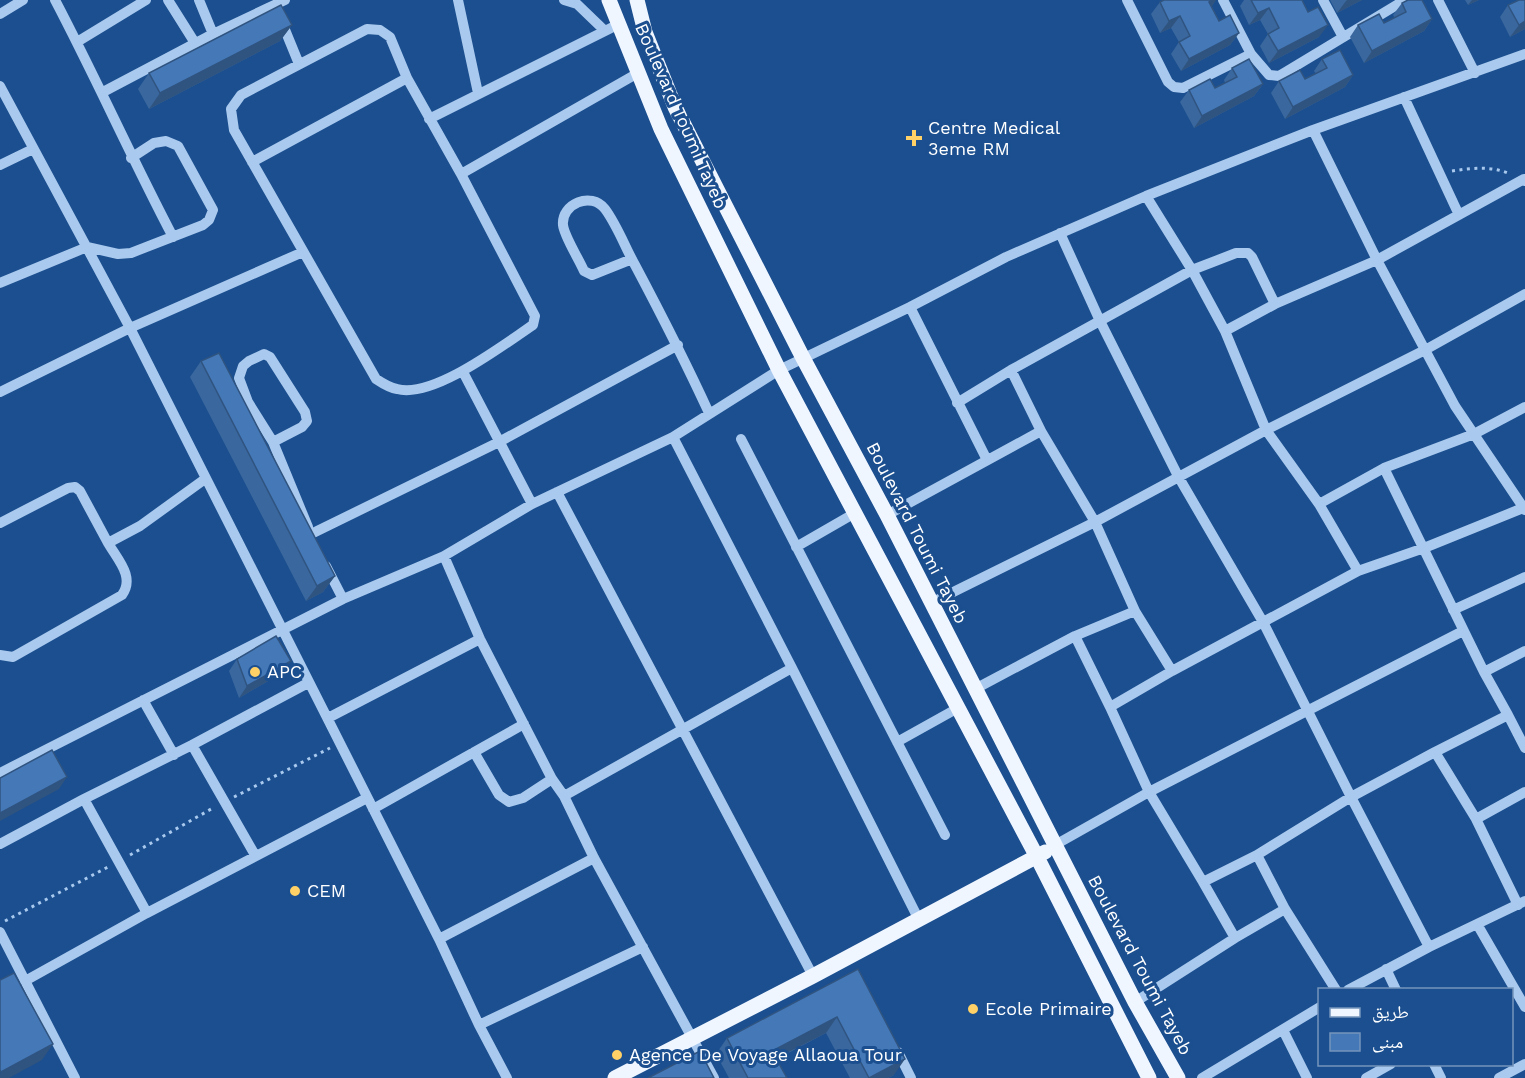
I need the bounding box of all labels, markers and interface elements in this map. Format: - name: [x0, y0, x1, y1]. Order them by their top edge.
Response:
- street label: Boulevard Toumi Tayeb: [631, 20, 732, 212]
- place label: Centre Medical 3eme RM: [928, 117, 1061, 159]
- marker: Centre Medical 3eme RM: [905, 129, 923, 147]
- street label: Boulevard Toumi Tayeb: [863, 439, 972, 627]
- place label: APC: [267, 661, 302, 682]
- marker: APC: [248, 665, 262, 679]
- street label: Boulevard Toumi Tayeb: [1084, 871, 1197, 1058]
- place label: CEM: [307, 880, 346, 901]
- marker: CEM: [288, 884, 302, 898]
- legend: [1318, 988, 1513, 1066]
- place label: Ecole Primaire: [985, 998, 1112, 1019]
- text: طريق: [1372, 1001, 1409, 1023]
- marker: Ecole Primaire: [966, 1002, 980, 1016]
- text: مبنى: [1372, 1031, 1403, 1053]
- place label: Agence De Voyage Allaoua Tour: [629, 1044, 902, 1065]
- marker: Agence De Voyage Allaoua Tour: [610, 1048, 624, 1062]

